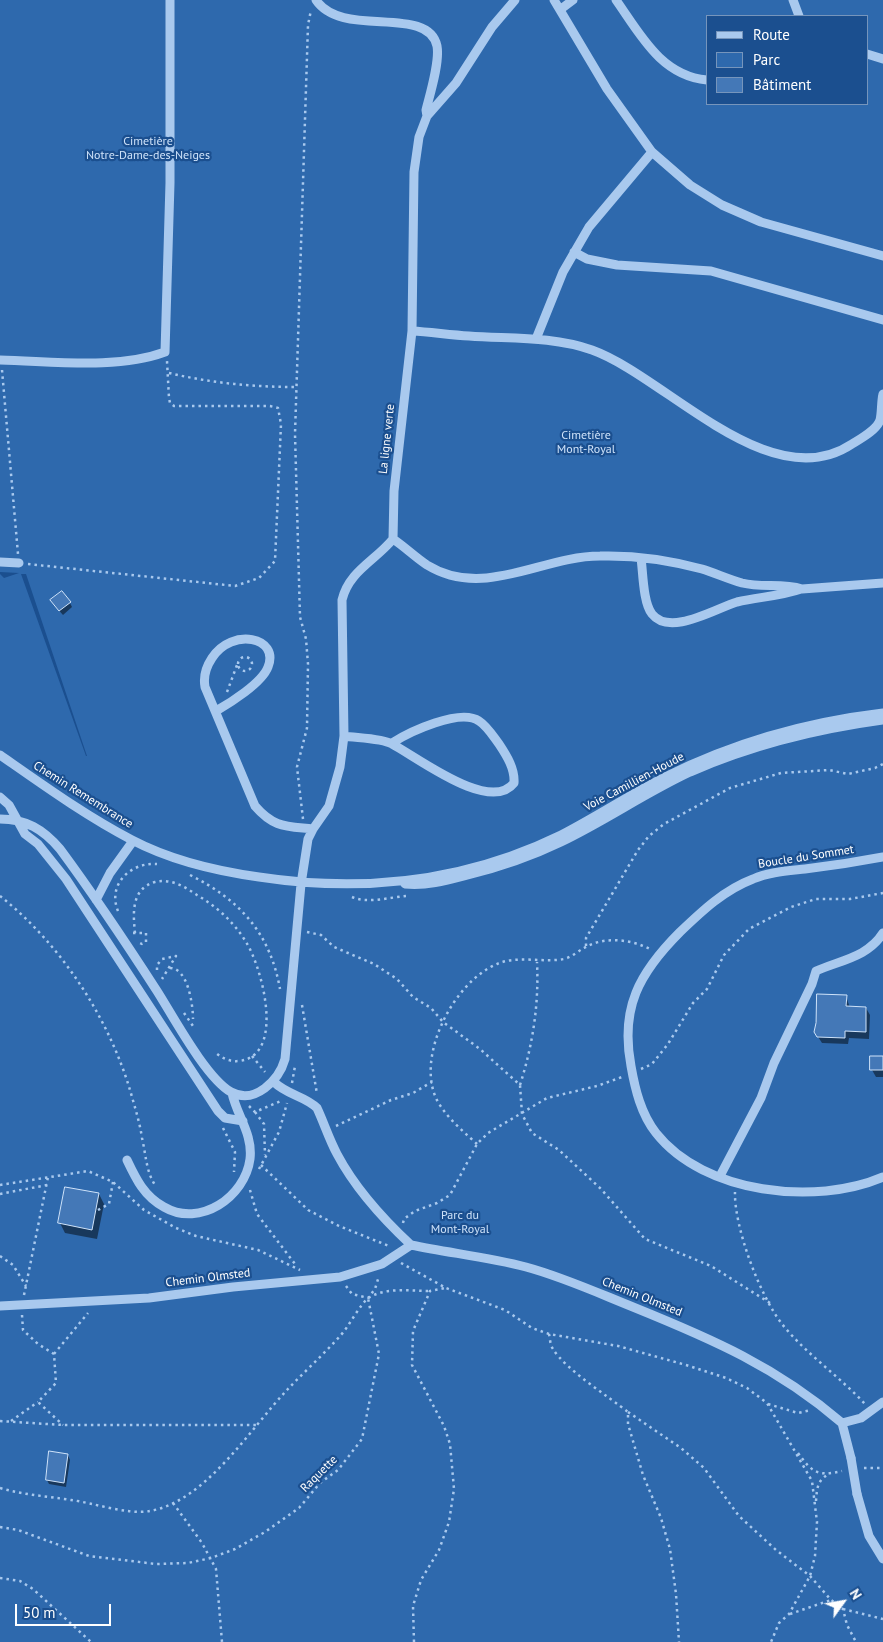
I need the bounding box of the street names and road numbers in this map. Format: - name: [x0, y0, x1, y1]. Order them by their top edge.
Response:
- street label: La ligne verte: [376, 403, 398, 475]
- street label: Voie Camillien-Houde: [581, 750, 687, 814]
- street label: Chemin Remembrance: [31, 758, 135, 832]
- street label: Boucle du Sommet: [757, 842, 855, 872]
- street label: Chemin Olmsted: [165, 1266, 251, 1290]
- street label: Chemin Olmsted: [600, 1274, 684, 1320]
- street label: Raquette: [298, 1453, 340, 1495]

